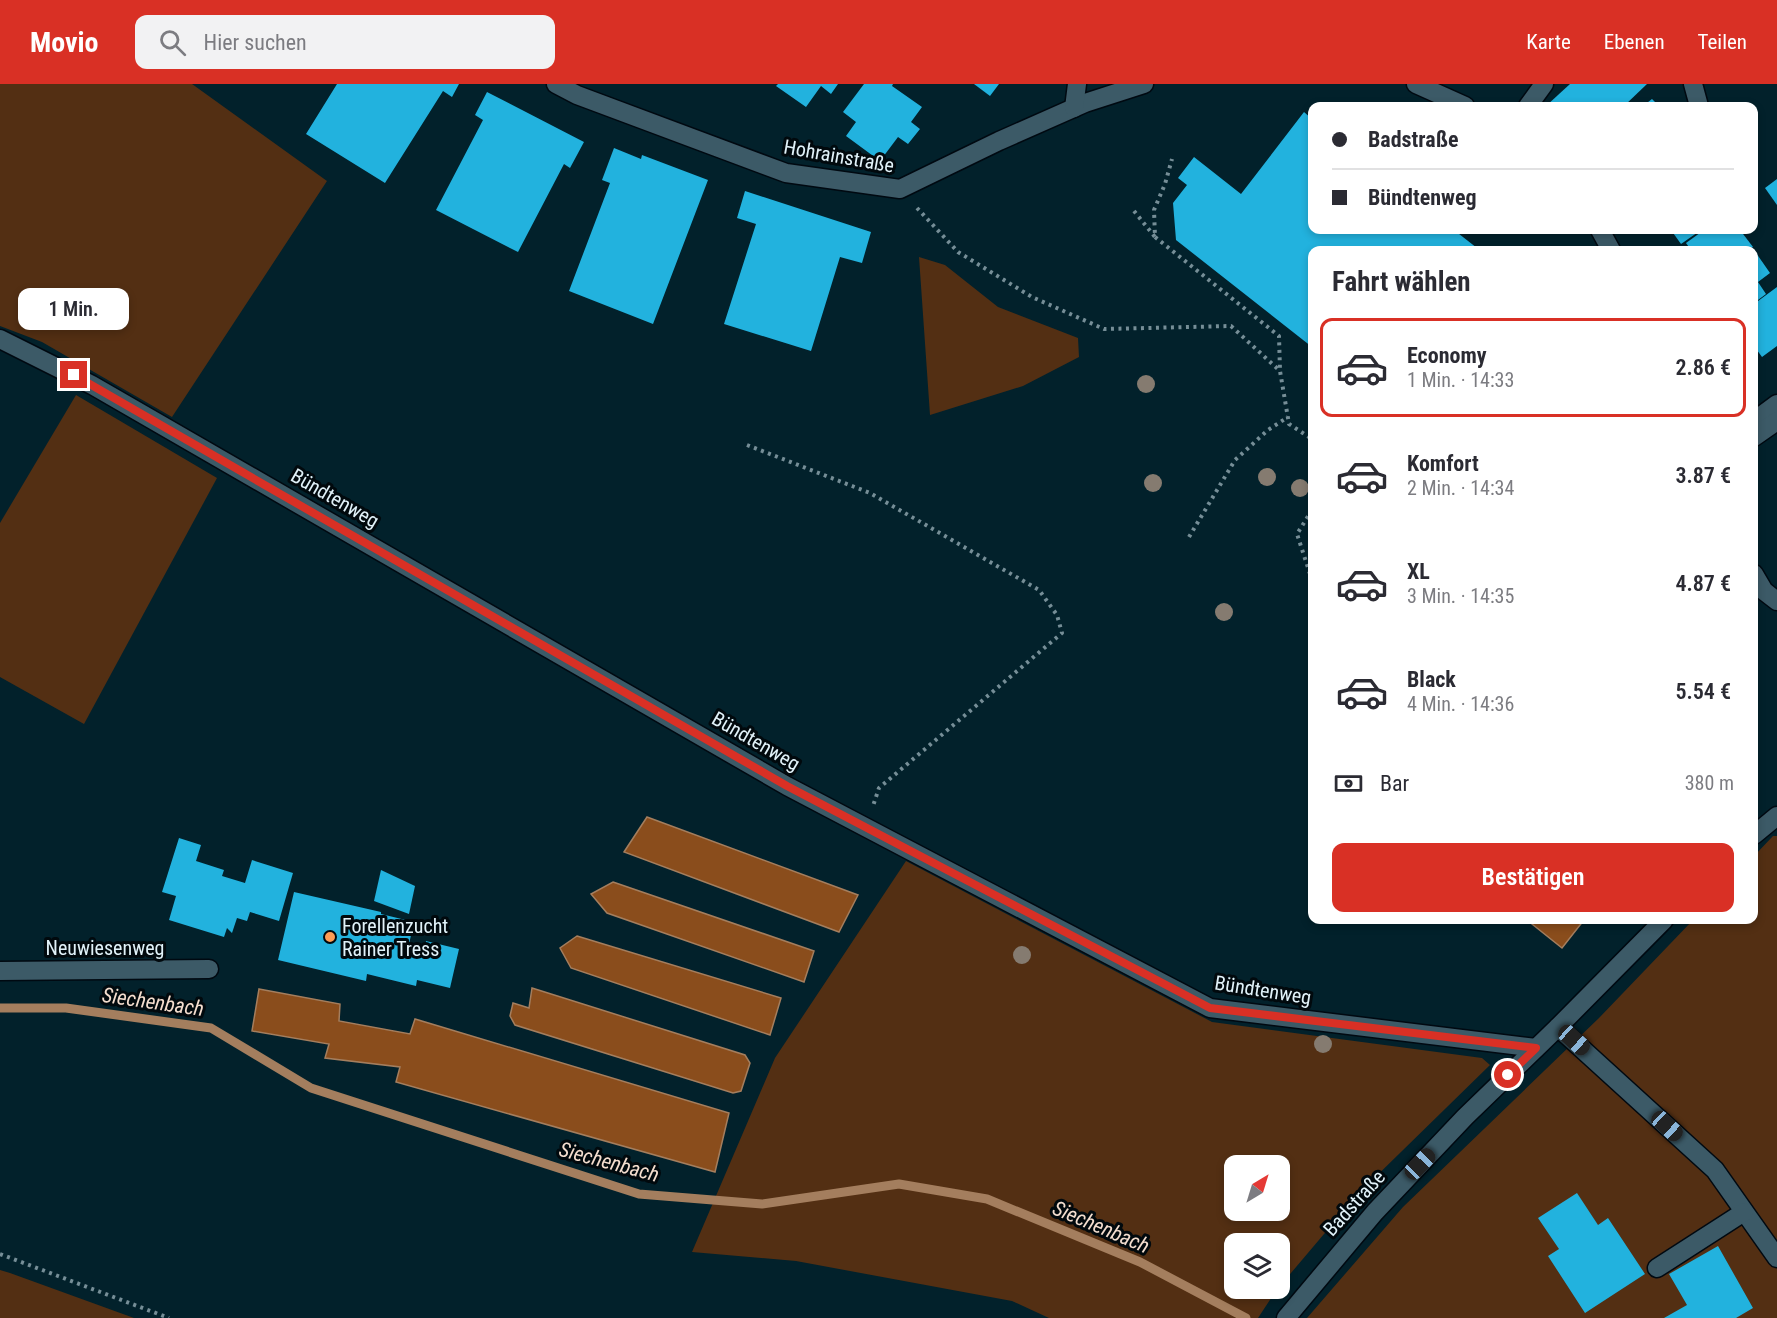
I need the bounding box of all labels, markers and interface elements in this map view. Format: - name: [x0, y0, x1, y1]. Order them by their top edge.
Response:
- search box: [135, 15, 555, 69]
- text: Movio: [30, 26, 99, 59]
- icon: search: [156, 26, 189, 59]
- text: Hier suchen: [204, 30, 307, 55]
- text: Karte: [1526, 30, 1571, 54]
- text: Ebenen: [1604, 30, 1665, 54]
- text: Teilen: [1698, 30, 1747, 54]
- text: Badstraße: [1368, 127, 1458, 152]
- street label: Hohrainstraße: [782, 134, 896, 178]
- text: Bündtenweg: [1368, 185, 1477, 210]
- text: Fahrt wählen: [1332, 266, 1471, 298]
- callout: 1 Min.: [19, 288, 130, 330]
- text: 1 Min.: [48, 297, 99, 321]
- icon: car: [1335, 341, 1389, 395]
- text: Economy: [1407, 343, 1487, 368]
- text: 2.86 €: [1675, 355, 1731, 380]
- route end: [60, 361, 87, 388]
- text: 1 Min. · 14:33: [1407, 368, 1514, 392]
- icon: car: [1335, 449, 1389, 503]
- text: Komfort: [1407, 451, 1479, 476]
- street label: Bündtenweg: [287, 463, 383, 533]
- text: 3.87 €: [1675, 463, 1731, 488]
- text: 2 Min. · 14:34: [1407, 476, 1514, 500]
- icon: car: [1335, 557, 1389, 611]
- text: XL: [1407, 559, 1430, 584]
- text: 4.87 €: [1675, 571, 1731, 596]
- text: 3 Min. · 14:35: [1407, 584, 1514, 608]
- icon: car: [1335, 665, 1389, 719]
- text: Black: [1407, 667, 1456, 692]
- text: 5.54 €: [1675, 679, 1731, 704]
- text: 4 Min. · 14:36: [1407, 692, 1514, 716]
- street label: Bündtenweg: [708, 706, 804, 776]
- icon: cash: [1332, 767, 1365, 800]
- text: Bar: [1380, 771, 1409, 796]
- text: 380 m: [1685, 771, 1734, 795]
- button: Bestätigen: [1332, 843, 1734, 912]
- place label: Forellenzucht Rainer Tress: [342, 914, 448, 961]
- marker: Forellenzucht Rainer Tress: [323, 930, 337, 944]
- street label: Neuwiesenweg: [46, 936, 164, 960]
- street label: Bündtenweg: [1213, 971, 1313, 1009]
- water label: Siechenbach: [101, 983, 205, 1021]
- car: [1555, 1021, 1593, 1059]
- route start: [1494, 1061, 1521, 1088]
- car: [1648, 1107, 1686, 1145]
- water label: Siechenbach: [556, 1137, 662, 1187]
- car: [1401, 1145, 1439, 1183]
- north arrow: [1224, 1155, 1290, 1221]
- map controls: [1224, 1155, 1290, 1299]
- street label: Badstraße: [1318, 1165, 1390, 1241]
- water label: Siechenbach: [1049, 1196, 1153, 1258]
- button: layers: [1224, 1233, 1290, 1299]

